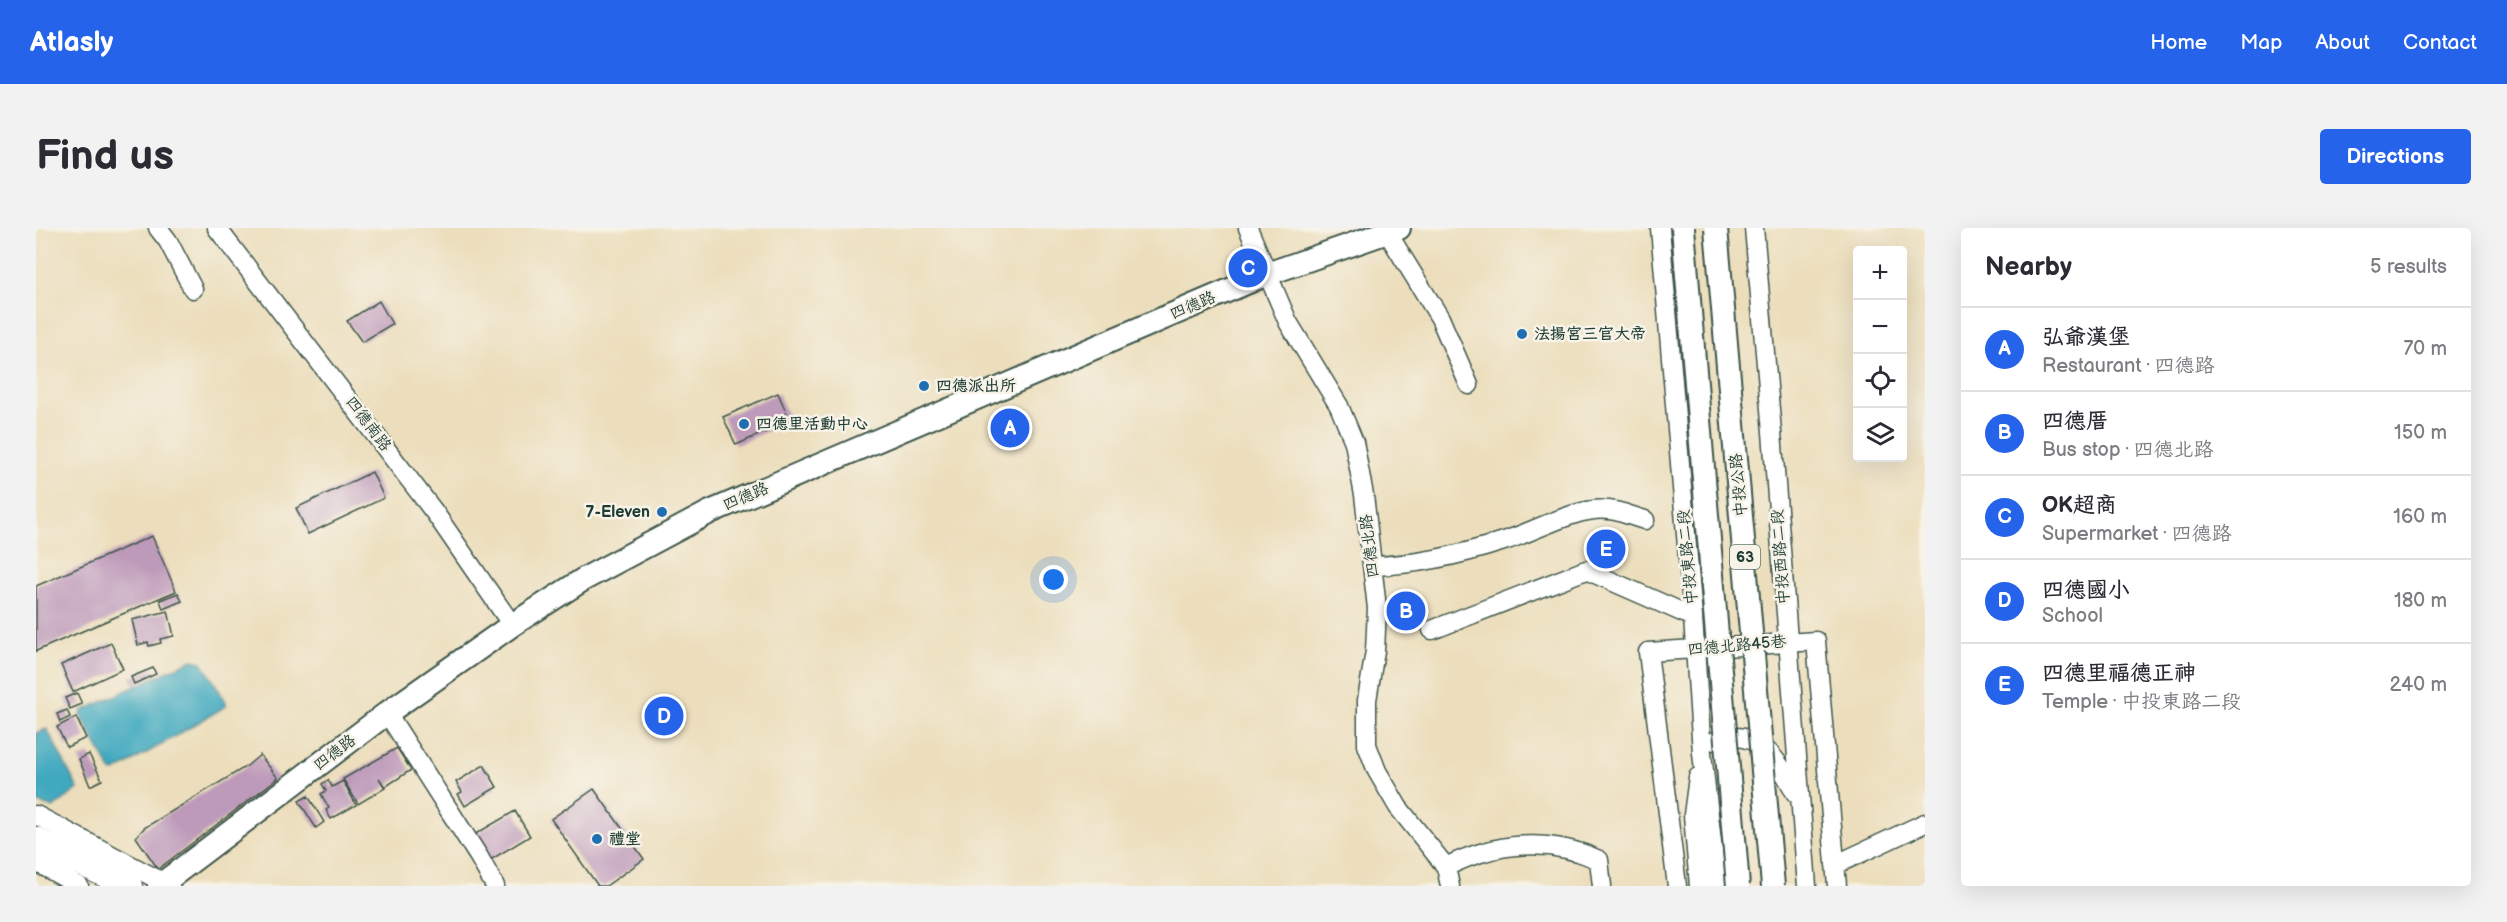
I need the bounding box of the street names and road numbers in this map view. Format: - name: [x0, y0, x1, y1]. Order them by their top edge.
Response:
- street label: 四德路: [1167, 288, 1219, 324]
- street label: 四德南路: [341, 393, 395, 455]
- street label: 中投公路: [1727, 452, 1751, 518]
- street label: 四德路: [720, 479, 772, 515]
- street label: 中投東路二段: [1674, 508, 1702, 606]
- street label: 中投西路二段: [1768, 508, 1794, 606]
- street label: 四德北路: [1357, 513, 1383, 579]
- road number: 63: [1730, 545, 1760, 569]
- street label: 四德北路45巷: [1687, 632, 1787, 660]
- street label: 四德路: [310, 731, 360, 775]

